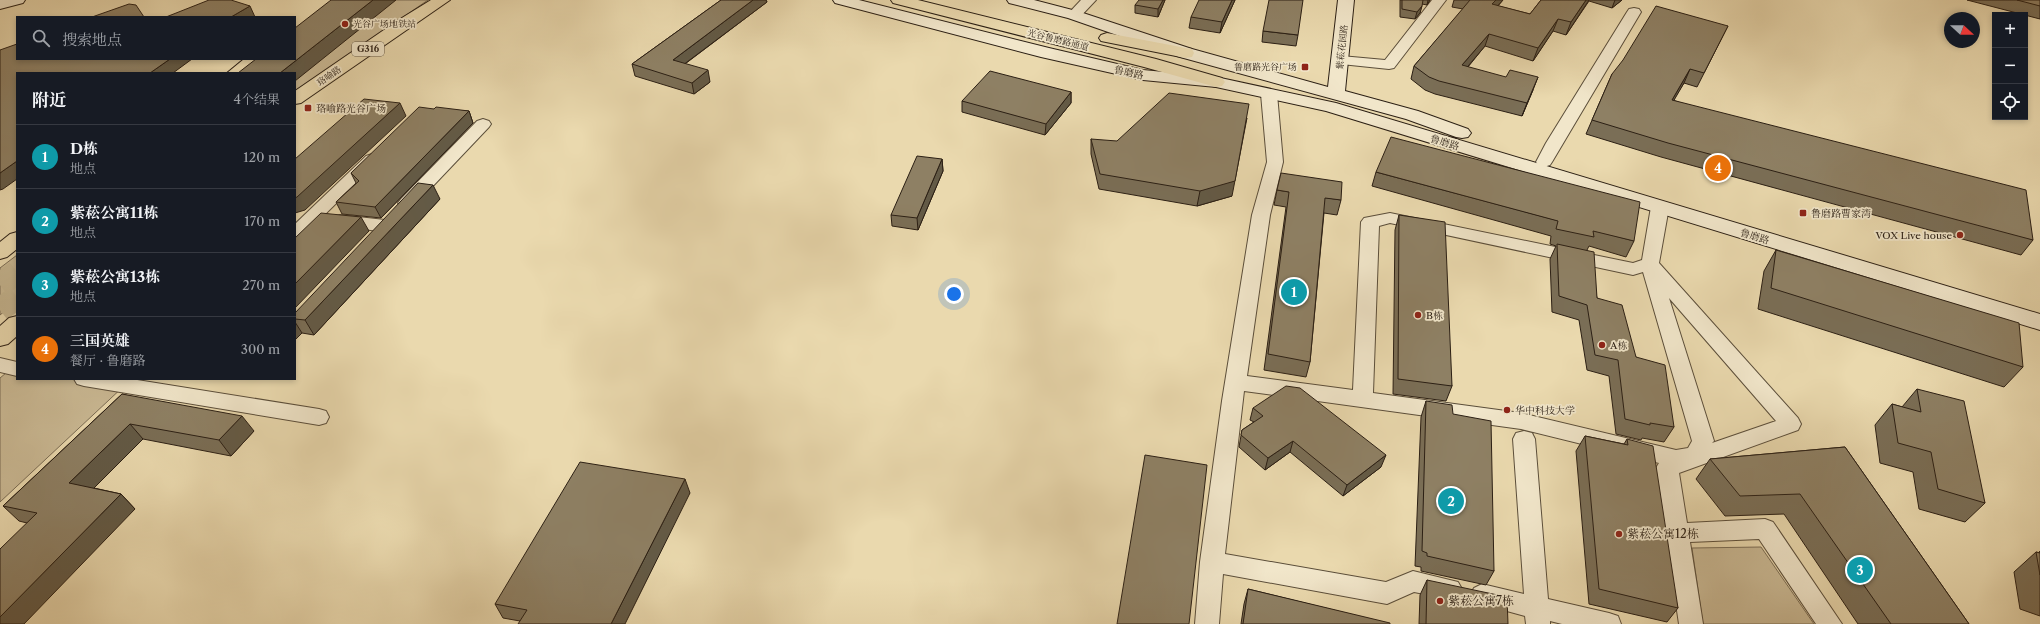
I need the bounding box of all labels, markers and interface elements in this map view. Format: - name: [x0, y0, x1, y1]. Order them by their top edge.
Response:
- north arrow: [1944, 12, 1980, 48]
- map controls: [1992, 12, 2028, 120]
- button: +: [1992, 12, 2028, 48]
- search box: [16, 16, 296, 60]
- place label: 光谷广场地铁站: [353, 18, 416, 29]
- marker: 光谷广场地铁站: [340, 19, 350, 29]
- street label: 紫菘花园路: [1334, 24, 1349, 70]
- icon: search: [30, 27, 52, 49]
- street label: 光谷鲁磨路通道: [1026, 27, 1090, 52]
- text: 搜索地点: [62, 30, 122, 49]
- road number: G316: [352, 42, 384, 56]
- button: −: [1992, 48, 2028, 84]
- place label: 鲁磨路光谷广场: [1234, 61, 1297, 72]
- marker: 鲁磨路光谷广场: [1300, 62, 1310, 72]
- street label: 珞喻路: [314, 63, 343, 88]
- street label: 鲁磨路: [1113, 63, 1145, 82]
- button: locate: [1992, 84, 2028, 120]
- text: 附近: [32, 90, 66, 110]
- text: 4个结果: [233, 91, 280, 107]
- place label: 珞喻路光谷广场: [316, 102, 386, 115]
- marker: 珞喻路光谷广场: [303, 103, 313, 113]
- street label: 鲁磨路: [1429, 132, 1461, 153]
- text: D栋: [70, 139, 98, 158]
- text: 1: [42, 149, 48, 165]
- text: 120 m: [243, 149, 280, 165]
- pin: 4: [1705, 153, 1731, 183]
- text: 地点: [70, 160, 96, 176]
- text: 紫菘公寓11栋: [70, 203, 159, 222]
- place label: 鲁磨路曹家湾: [1811, 207, 1871, 220]
- marker: 鲁磨路曹家湾: [1798, 208, 1808, 218]
- text: 2: [41, 213, 49, 229]
- text: 170 m: [244, 213, 280, 229]
- text: 地点: [70, 224, 96, 240]
- street label: 鲁磨路: [1739, 226, 1771, 247]
- place label: VOX Live house: [1874, 229, 1952, 242]
- marker: VOX Live house: [1955, 230, 1965, 240]
- text: 紫菘公寓13栋: [70, 267, 160, 286]
- text: 3: [41, 277, 49, 293]
- text: 270 m: [242, 277, 280, 293]
- pin: 1: [1281, 277, 1307, 307]
- your location: [944, 284, 964, 304]
- text: 地点: [70, 288, 96, 304]
- place label: B栋: [1426, 309, 1443, 322]
- marker: B栋: [1413, 310, 1423, 320]
- text: 三国英雄: [70, 331, 130, 350]
- place label: A栋: [1609, 339, 1627, 352]
- marker: A栋: [1597, 340, 1607, 350]
- text: 4: [41, 341, 49, 357]
- text: 300 m: [241, 341, 280, 357]
- text: 餐厅 · 鲁磨路: [70, 352, 146, 368]
- place label: 华中科技大学: [1515, 404, 1575, 417]
- marker: 华中科技大学: [1502, 405, 1512, 415]
- pin: 2: [1438, 486, 1464, 516]
- place label: 紫菘公寓12栋: [1627, 526, 1699, 541]
- marker: 紫菘公寓12栋: [1614, 529, 1624, 539]
- pin: 3: [1847, 555, 1873, 585]
- place label: 紫菘公寓7栋: [1448, 593, 1514, 608]
- marker: 紫菘公寓7栋: [1435, 596, 1445, 606]

